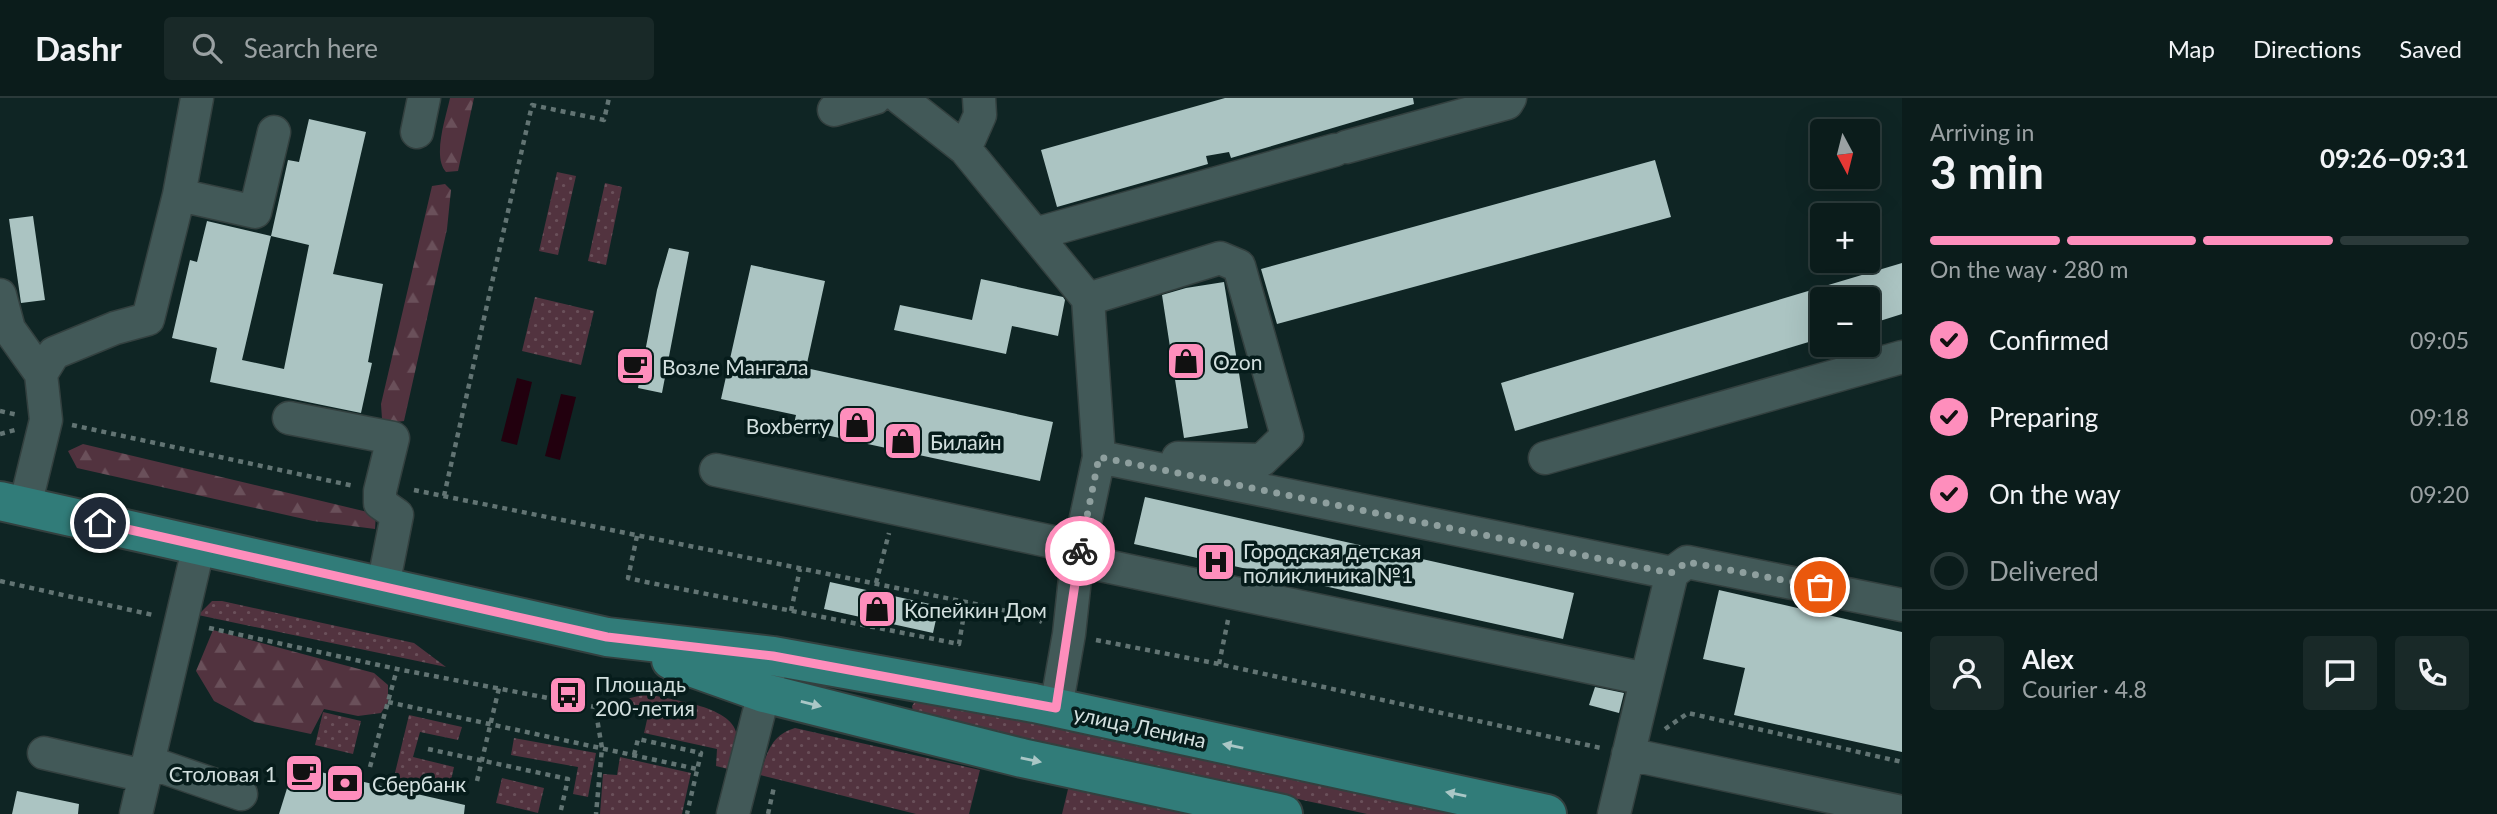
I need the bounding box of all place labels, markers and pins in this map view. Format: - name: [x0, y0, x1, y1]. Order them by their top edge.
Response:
- shop icon: Ozon: [1165, 340, 1207, 382]
- cafe icon: Возле Мангала: [614, 345, 656, 387]
- place label: Ozon: [1213, 349, 1263, 374]
- place label: Возле Мангала: [662, 354, 808, 379]
- shop icon: Boxberry: [836, 404, 878, 446]
- place label: Boxberry: [746, 413, 830, 438]
- shop icon: Билайн: [882, 420, 924, 462]
- place label: Билайн: [930, 429, 1002, 454]
- pin: [70, 493, 130, 553]
- place label: Городская детская поликлиника №1: [1243, 538, 1421, 587]
- hospital icon: Городская детская поликлиника №1: [1195, 541, 1237, 583]
- pin: [1790, 557, 1850, 617]
- shop icon: Копейкин Дом: [856, 588, 898, 630]
- place label: Копейкин Дом: [904, 597, 1047, 622]
- place label: Площадь 200-летия: [595, 671, 695, 720]
- bus stop icon: Площадь 200-летия: [547, 674, 589, 716]
- cafe icon: Столовая 1: [283, 752, 325, 794]
- place label: Столовая 1: [169, 761, 277, 786]
- bank icon: Сбербанк: [324, 762, 366, 804]
- place label: Сбербанк: [372, 771, 466, 796]

